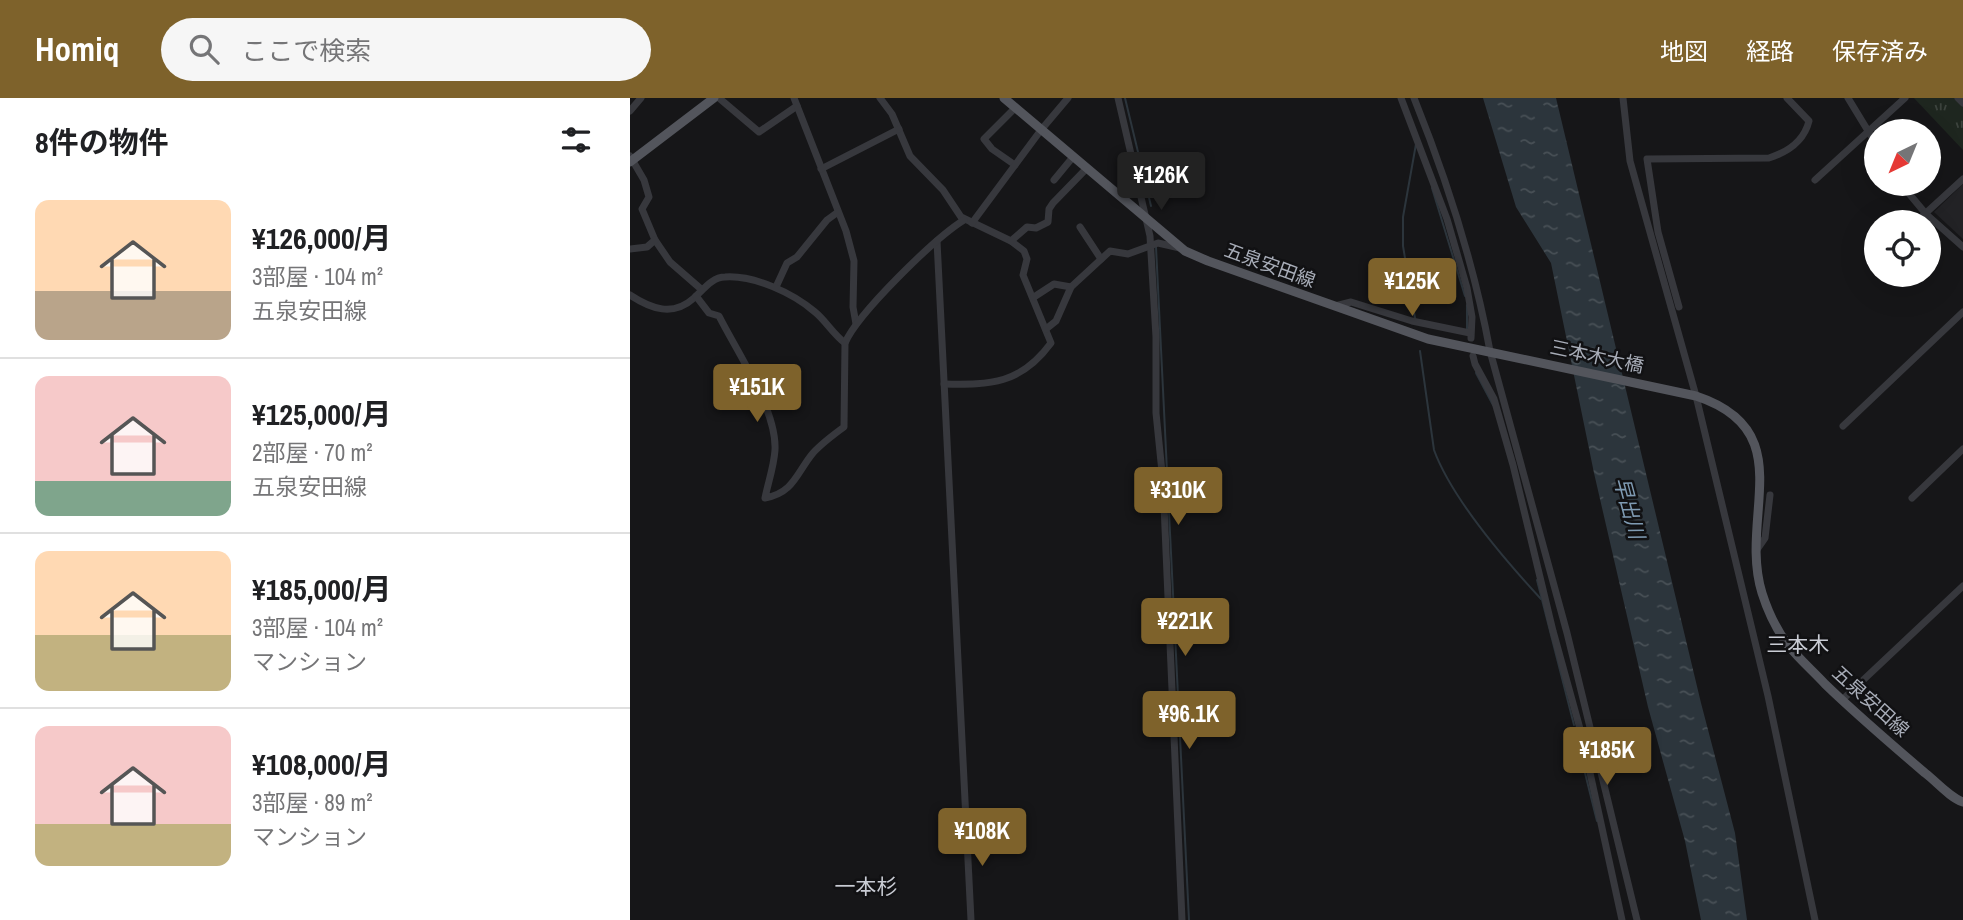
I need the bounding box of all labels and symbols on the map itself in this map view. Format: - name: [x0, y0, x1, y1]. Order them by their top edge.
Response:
- north arrow: [1864, 119, 1941, 196]
- pin: ¥126K: [1112, 152, 1210, 212]
- street label: 五泉安田線: [1221, 237, 1319, 293]
- pin: ¥125K: [1363, 258, 1461, 318]
- street label: 三本木大橋: [1548, 333, 1646, 379]
- pin: ¥151K: [708, 364, 806, 424]
- pin: ¥310K: [1129, 468, 1227, 527]
- water label: 早出川: [1607, 474, 1652, 544]
- pin: ¥221K: [1136, 598, 1234, 658]
- district label: 三本木: [1767, 630, 1830, 659]
- street label: 五泉安田線: [1827, 660, 1915, 742]
- pin: ¥96.1K: [1132, 692, 1246, 751]
- pin: ¥185K: [1558, 728, 1656, 787]
- pin: ¥108K: [933, 808, 1031, 868]
- district label: 一本杉: [835, 872, 898, 901]

